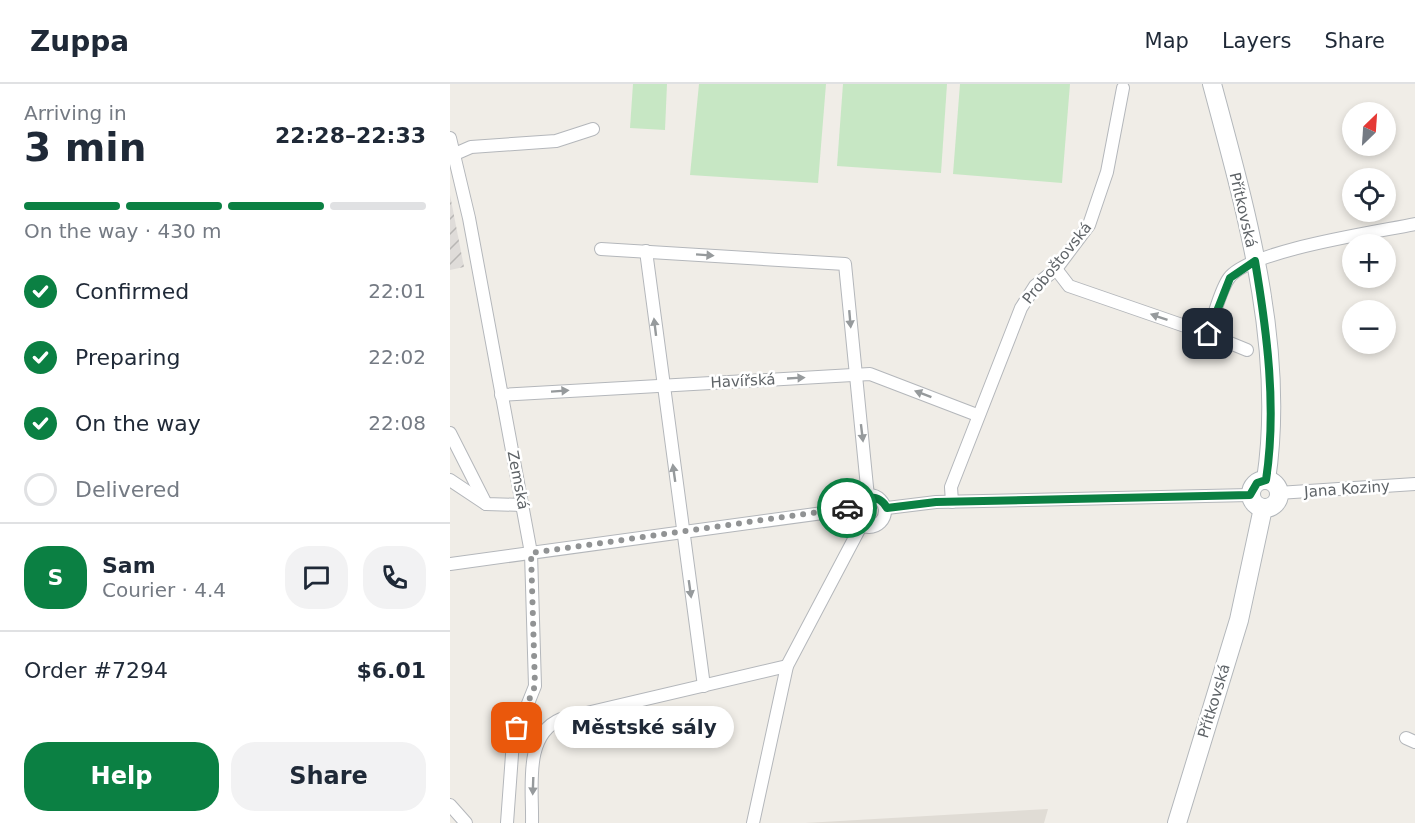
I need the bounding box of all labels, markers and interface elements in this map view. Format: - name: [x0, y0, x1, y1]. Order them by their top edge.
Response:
- text: Zuppa: [30, 25, 129, 58]
- text: Map: [1145, 29, 1189, 53]
- text: Layers: [1222, 29, 1291, 53]
- text: Share: [1324, 29, 1385, 53]
- text: Arriving in: [24, 101, 127, 125]
- north arrow: [1342, 102, 1396, 156]
- map controls: [1342, 102, 1396, 354]
- text: 22:28–22:33: [275, 123, 426, 148]
- text: 3 min: [24, 125, 146, 170]
- button: locate: [1342, 168, 1396, 222]
- street label: Přítkovská: [1226, 171, 1260, 249]
- text: On the way · 430 m: [24, 219, 222, 243]
- street label: Proboštovská: [1019, 219, 1095, 307]
- button: +: [1342, 234, 1396, 288]
- one-way arrow: [695, 250, 714, 260]
- icon: check: [24, 275, 57, 308]
- text: Confirmed: [75, 279, 189, 304]
- text: 22:01: [368, 279, 426, 303]
- button: −: [1342, 300, 1396, 354]
- pin: [1182, 308, 1233, 359]
- one-way arrow: [845, 310, 855, 329]
- one-way arrow: [1150, 312, 1168, 322]
- one-way arrow: [651, 317, 660, 336]
- icon: home: [1191, 317, 1224, 350]
- icon: check: [24, 341, 57, 374]
- text: Preparing: [75, 345, 181, 370]
- text: 22:02: [368, 345, 426, 369]
- street label: Havířská: [710, 370, 776, 392]
- one-way arrow: [787, 373, 806, 382]
- one-way arrow: [550, 386, 569, 396]
- one-way arrow: [914, 389, 932, 398]
- icon: check: [24, 407, 57, 440]
- text: On the way: [75, 411, 201, 436]
- text: 22:08: [368, 411, 426, 435]
- one-way arrow: [857, 424, 867, 443]
- street label: Zemská: [503, 449, 533, 511]
- one-way arrow: [670, 463, 679, 482]
- text: Delivered: [75, 477, 180, 502]
- street label: Jana Koziny: [1303, 477, 1391, 501]
- courier: [817, 478, 877, 538]
- icon: car: [831, 492, 864, 525]
- button: chat: [285, 546, 348, 609]
- button: phone: [363, 546, 426, 609]
- text: Sam: [102, 553, 156, 578]
- text: S: [48, 565, 63, 590]
- text: Courier · 4.4: [102, 578, 226, 602]
- one-way arrow: [686, 579, 695, 598]
- text: Order #7294: [24, 658, 168, 683]
- text: $6.01: [356, 658, 426, 683]
- street label: Přítkovská: [1194, 662, 1234, 740]
- pin: [491, 702, 542, 753]
- callout: Městské sály: [553, 707, 733, 749]
- icon: bag: [500, 711, 533, 744]
- text: Městské sály: [571, 715, 717, 739]
- button: Help: [24, 742, 219, 811]
- button: Share: [231, 742, 426, 811]
- one-way arrow: [529, 777, 538, 796]

